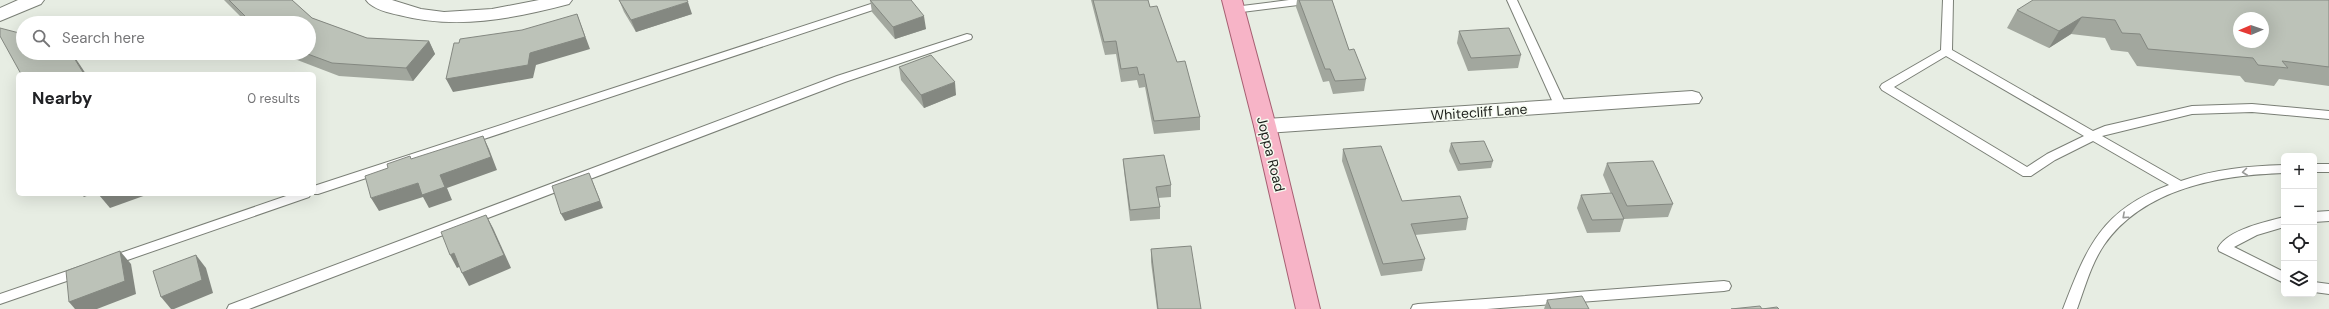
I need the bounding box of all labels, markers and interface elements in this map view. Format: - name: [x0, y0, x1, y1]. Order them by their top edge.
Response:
- north arrow: [2233, 12, 2269, 48]
- search box: [16, 16, 316, 60]
- icon: search: [30, 27, 52, 49]
- text: Search here: [62, 28, 145, 48]
- text: Nearby: [32, 87, 92, 109]
- text: 0 results: [247, 90, 300, 107]
- street label: Whitecliff Lane: [1430, 100, 1528, 124]
- street label: Joppa Road: [1253, 115, 1289, 193]
- map controls: [2281, 153, 2317, 297]
- button: +: [2281, 153, 2317, 189]
- one-way arrow: [2242, 167, 2248, 176]
- button: −: [2281, 189, 2317, 225]
- one-way arrow: [2122, 211, 2130, 219]
- button: locate: [2281, 225, 2317, 261]
- button: layers: [2281, 261, 2317, 297]

